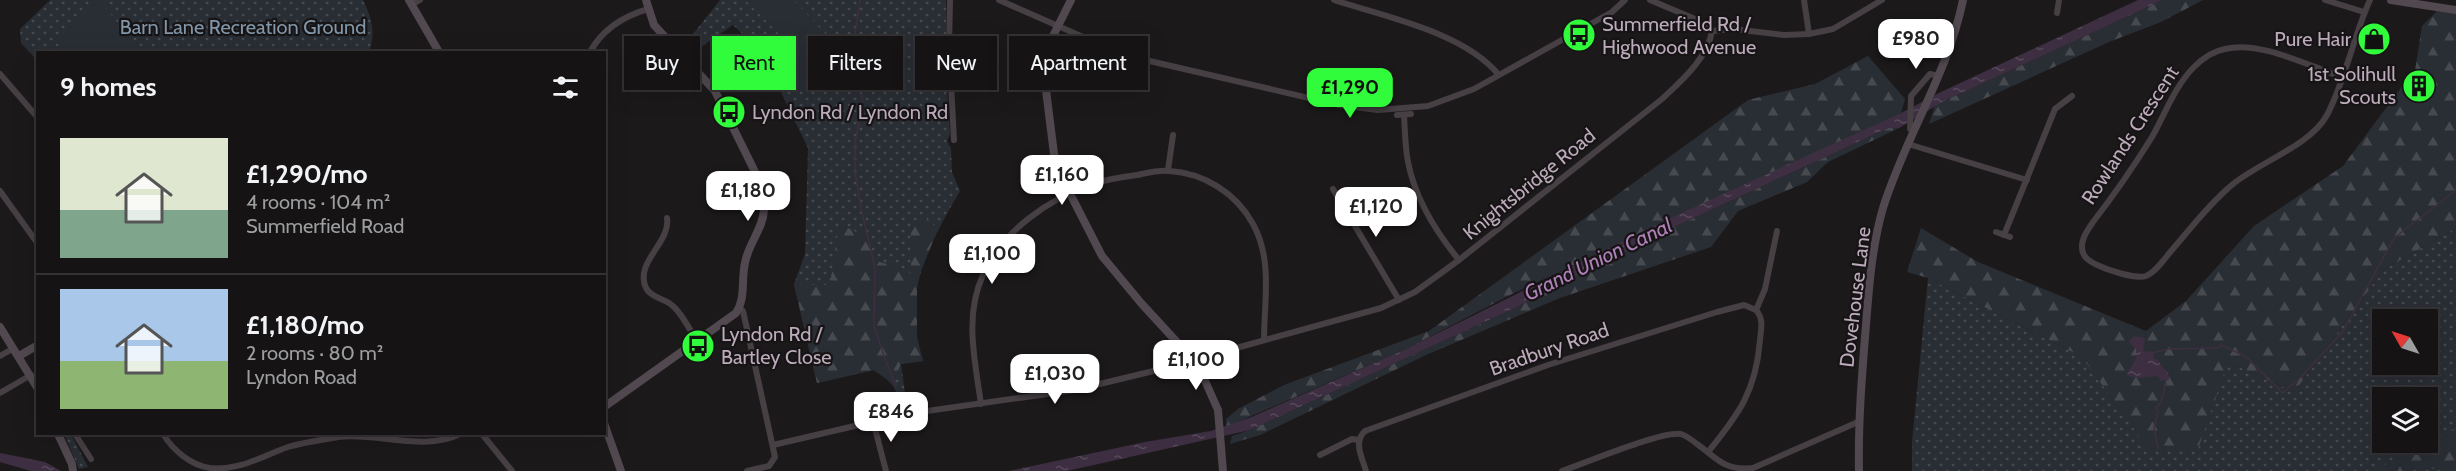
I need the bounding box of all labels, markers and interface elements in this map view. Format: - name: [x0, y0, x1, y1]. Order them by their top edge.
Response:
- place label: Summerfield Rd / Highwood Avenue: [1602, 12, 1756, 59]
- park label: Barn Lane Recreation Ground: [120, 15, 366, 39]
- bus stop icon: Summerfield Rd / Highwood Avenue: [1561, 17, 1597, 53]
- pin: £980: [1880, 19, 1952, 70]
- shop icon: Pure Hair: [2356, 21, 2392, 57]
- text: £980: [1892, 26, 1940, 50]
- place label: Pure Hair: [2274, 27, 2352, 51]
- chip: Buy: [624, 36, 700, 90]
- chip: Rent: [712, 36, 796, 90]
- chip: Filters: [808, 36, 903, 90]
- chip: New: [915, 36, 997, 90]
- chip: Apartment: [1009, 36, 1148, 90]
- street label: Rowlands Crescent: [2076, 61, 2184, 209]
- place label: 1st Solihull Scouts: [2308, 62, 2396, 109]
- pin: £1,290: [1301, 68, 1399, 119]
- building icon: 1st Solihull Scouts: [2401, 68, 2437, 104]
- text: 9 homes: [60, 71, 157, 103]
- icon: filters: [549, 71, 582, 104]
- text: £1,290: [1321, 75, 1379, 99]
- bus stop icon: Lyndon Rd / Lyndon Rd: [711, 94, 747, 130]
- place label: Lyndon Rd / Lyndon Rd: [752, 100, 948, 124]
- street label: Knightsbridge Road: [1458, 123, 1600, 245]
- pin: £1,160: [1013, 155, 1111, 206]
- text: £1,290/mo: [246, 158, 368, 190]
- icon: home: [108, 162, 180, 234]
- text: £1,160: [1035, 162, 1089, 186]
- pin: £1,180: [699, 171, 797, 222]
- text: £1,180: [720, 178, 776, 202]
- pin: £1,120: [1327, 187, 1425, 238]
- text: 4 rooms · 104 m²: [246, 190, 390, 214]
- text: £1,120: [1349, 194, 1403, 218]
- water label: Grand Union Canal: [1520, 212, 1676, 306]
- text: Summerfield Road: [246, 214, 404, 238]
- street label: Dovehouse Lane: [1834, 225, 1876, 369]
- pin: £1,100: [943, 234, 1041, 285]
- text: £1,100: [963, 241, 1021, 265]
- text: £1,180/mo: [246, 309, 364, 341]
- north arrow: [2372, 309, 2438, 375]
- map controls: [2372, 309, 2438, 453]
- icon: home: [108, 313, 180, 385]
- street label: Bradbury Road: [1486, 317, 1612, 381]
- place label: Lyndon Rd / Bartley Close: [721, 322, 831, 369]
- bus stop icon: Lyndon Rd / Bartley Close: [680, 328, 716, 364]
- pin: £1,100: [1147, 340, 1245, 391]
- text: 2 rooms · 80 m²: [246, 341, 383, 365]
- text: £1,100: [1167, 347, 1225, 371]
- pin: £1,030: [1006, 354, 1104, 405]
- text: £1,030: [1024, 361, 1086, 385]
- text: Lyndon Road: [246, 365, 357, 389]
- button: layers: [2372, 387, 2438, 453]
- pin: £846: [855, 392, 927, 443]
- text: £846: [868, 399, 914, 423]

